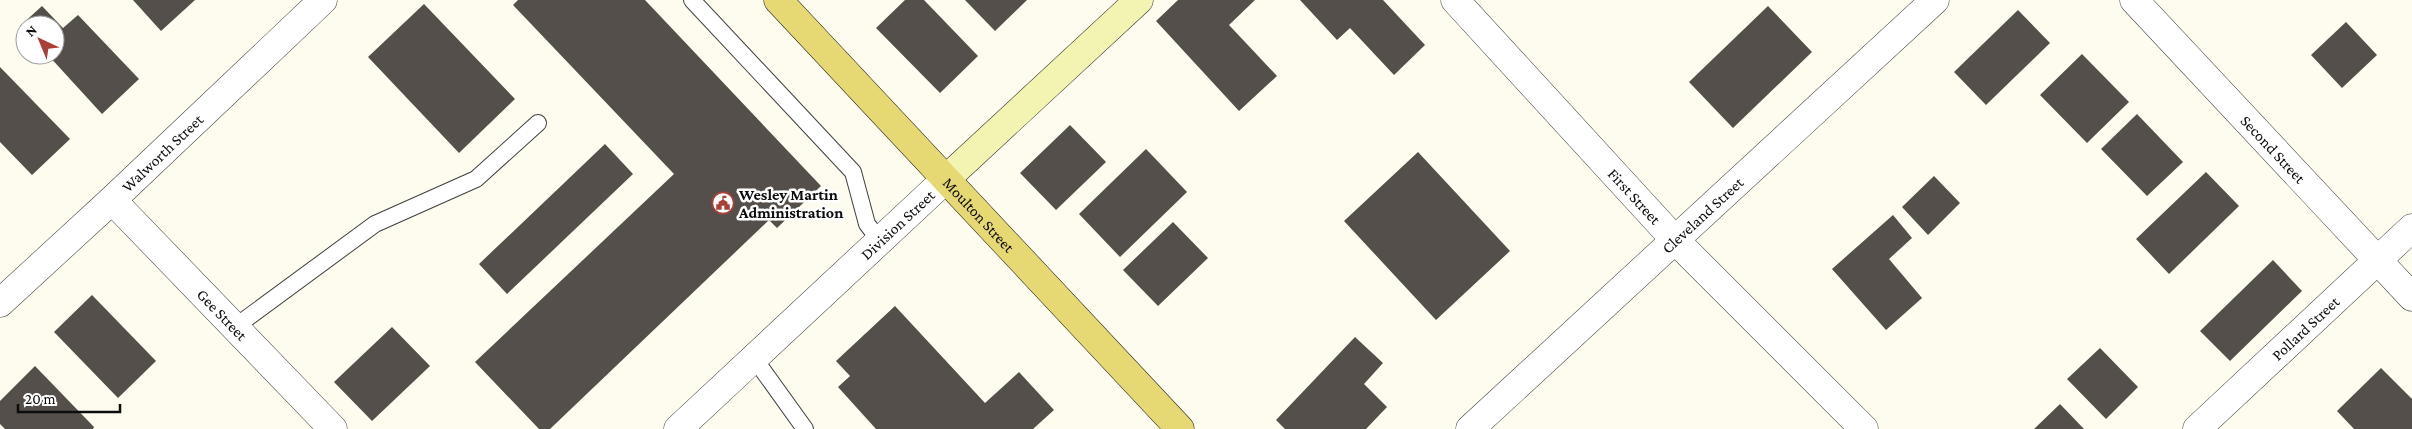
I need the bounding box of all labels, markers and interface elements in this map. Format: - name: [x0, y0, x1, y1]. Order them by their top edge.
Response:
- north arrow: [15, 15, 65, 65]
- text: N: [22, 21, 40, 40]
- street label: Walworth Street: [118, 110, 207, 195]
- street label: Second Street: [2237, 112, 2309, 187]
- street label: First Street: [1605, 165, 1665, 228]
- street label: Cleveland Street: [1659, 173, 1747, 257]
- street label: Moulton Street: [940, 174, 1018, 256]
- place label: Wesley Martin Administration: [738, 186, 843, 221]
- street label: Division Street: [858, 186, 938, 263]
- public building icon: Wesley Martin Administration: [711, 191, 735, 215]
- street label: Gee Street: [193, 286, 251, 344]
- street label: Pollard Street: [2268, 292, 2343, 364]
- scale bar: [18, 382, 120, 414]
- text: 20 m: [25, 391, 56, 407]

